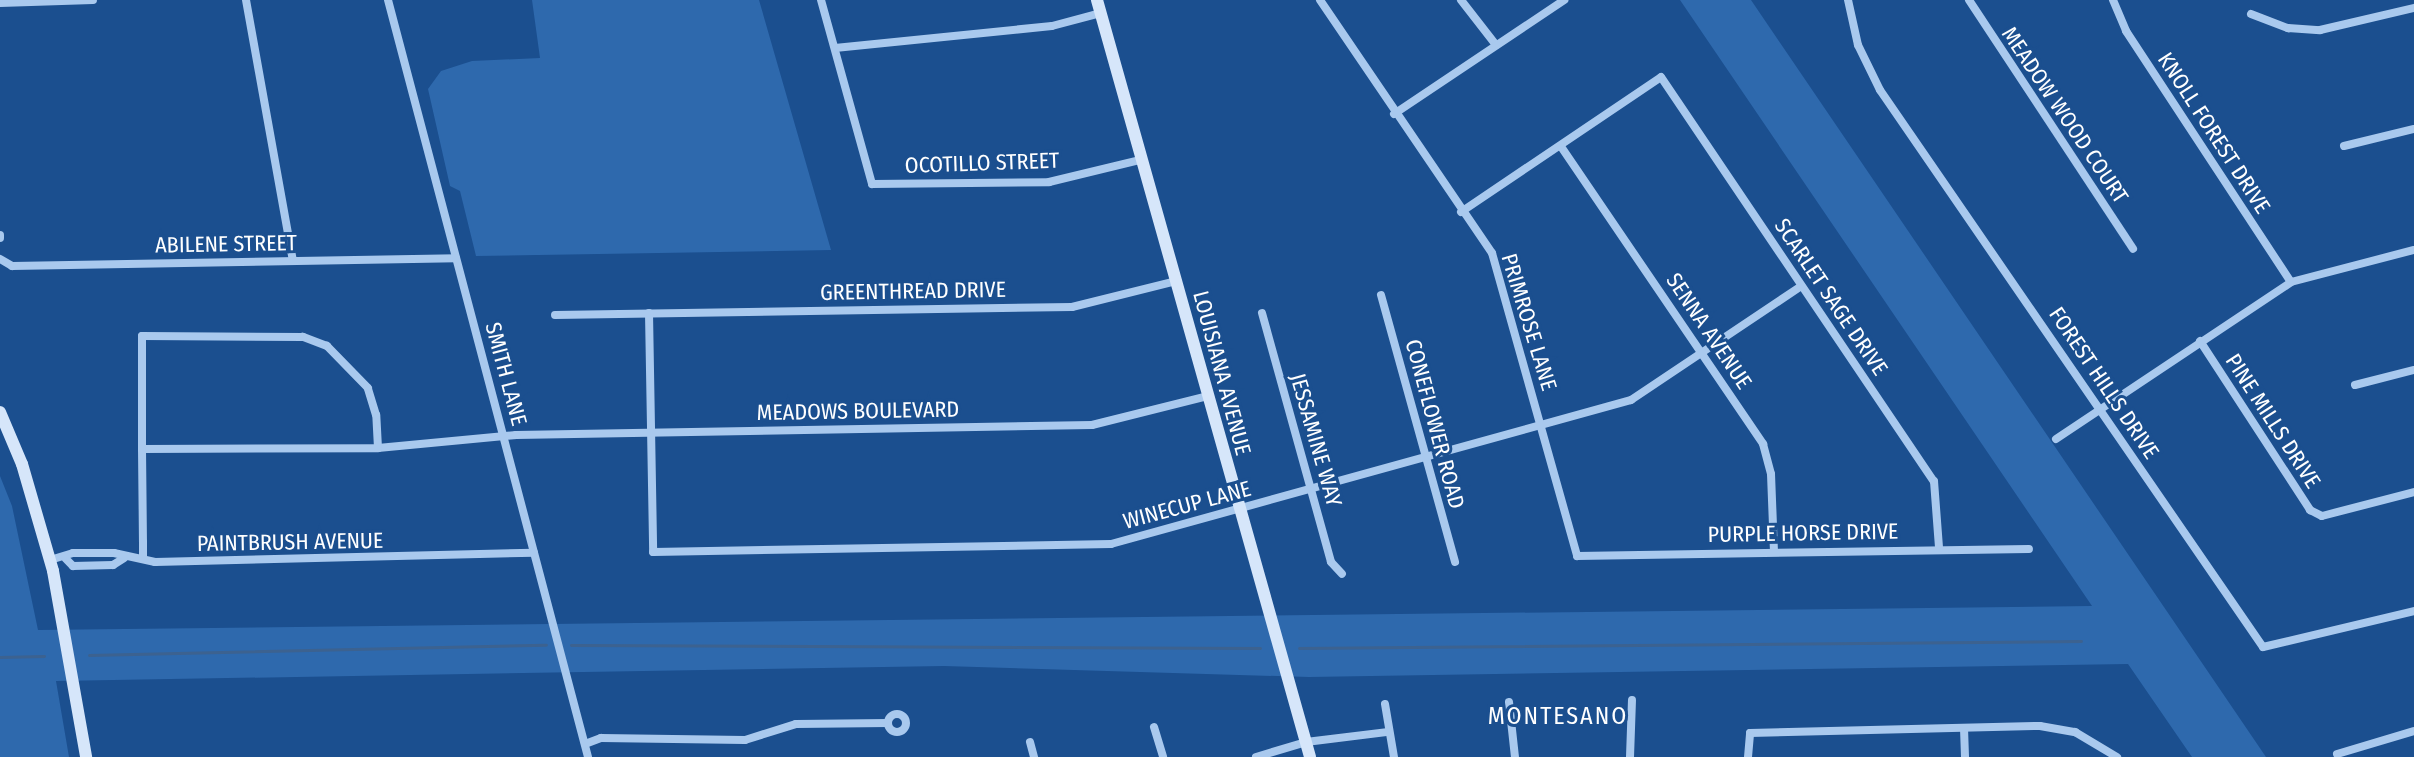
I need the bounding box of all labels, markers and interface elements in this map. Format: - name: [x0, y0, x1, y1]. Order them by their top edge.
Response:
- street label: MEADOW WOOD COURT: [1996, 22, 2134, 208]
- street label: KNOLL FOREST DRIVE: [2152, 48, 2276, 218]
- street label: OCOTILLO STREET: [904, 147, 1060, 179]
- street label: SCARLET SAGE DRIVE: [1769, 214, 1893, 380]
- street label: ABILENE STREET: [155, 230, 297, 258]
- street label: PRIMROSE LANE: [1496, 250, 1562, 394]
- street label: SENNA AVENUE: [1661, 268, 1757, 394]
- street label: GREENTHREAD DRIVE: [820, 276, 1006, 306]
- street label: LOUISIANA AVENUE: [1187, 288, 1257, 458]
- street label: FOREST HILLS DRIVE: [2043, 302, 2165, 464]
- street label: SMITH LANE: [480, 319, 532, 429]
- street label: CONEFLOWER ROAD: [1400, 336, 1470, 512]
- street label: PINE MILLS DRIVE: [2220, 349, 2326, 493]
- street label: JESSAMINE WAY: [1284, 370, 1348, 510]
- street label: MEADOWS BOULEVARD: [757, 396, 959, 426]
- street label: WINECUP LANE: [1120, 475, 1254, 535]
- street label: PURPLE HORSE DRIVE: [1707, 518, 1899, 548]
- street label: PAINTBRUSH AVENUE: [197, 527, 383, 557]
- district label: MONTESANO: [1488, 703, 1628, 731]

